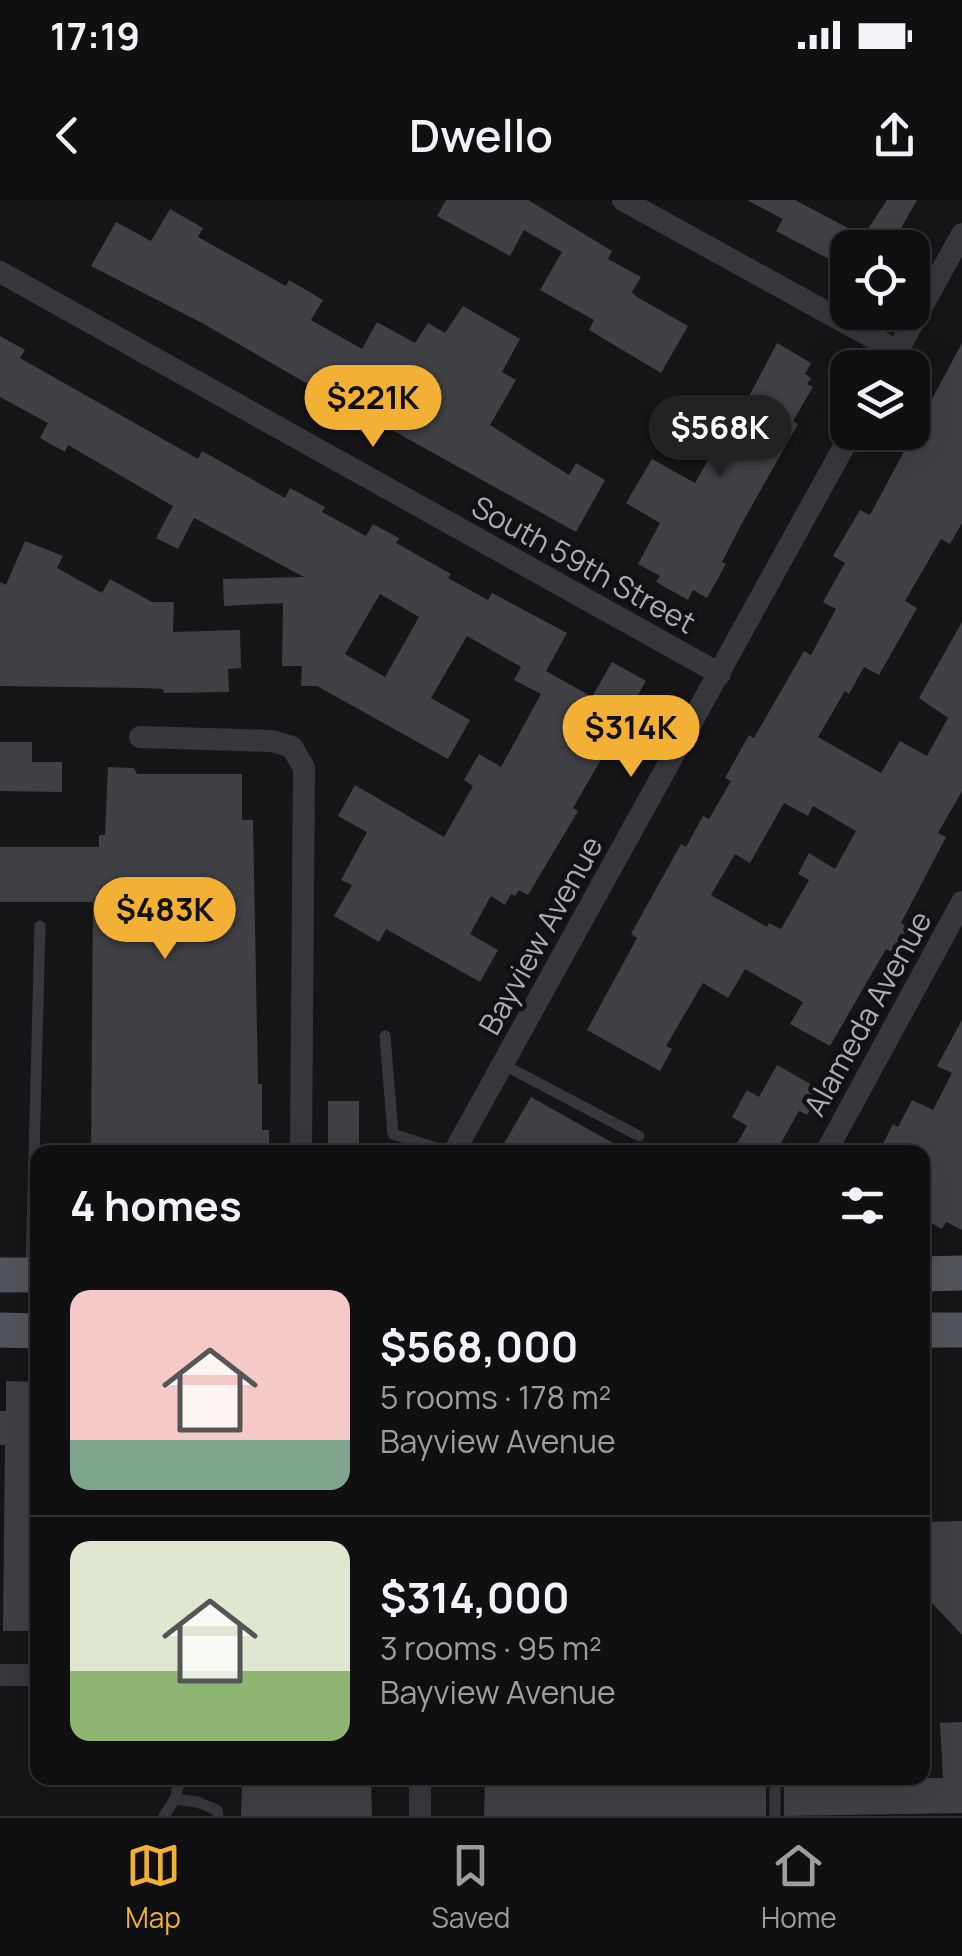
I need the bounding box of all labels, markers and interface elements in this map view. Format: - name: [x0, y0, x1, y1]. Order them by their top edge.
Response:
- text: 17:19: [50, 9, 140, 61]
- text: Dwello: [409, 104, 553, 166]
- icon: back: [40, 108, 95, 163]
- icon: share: [867, 108, 922, 163]
- map controls: [830, 230, 930, 450]
- button: locate: [830, 230, 930, 330]
- button: layers: [830, 350, 930, 450]
- pin: $221K: [303, 365, 443, 450]
- text: $221K: [327, 375, 419, 419]
- pin: $568K: [650, 395, 790, 480]
- text: $568K: [670, 405, 770, 449]
- street label: South 59th Street: [465, 486, 703, 642]
- pin: $314K: [561, 695, 701, 780]
- text: $314K: [585, 705, 677, 749]
- street label: Bayview Avenue: [469, 828, 611, 1042]
- pin: $483K: [95, 877, 235, 962]
- text: $483K: [116, 887, 214, 931]
- street label: Alameda Avenue: [794, 903, 940, 1123]
- text: 4 homes: [70, 1176, 242, 1234]
- icon: filters: [835, 1178, 890, 1233]
- text: $568,000: [380, 1317, 578, 1375]
- icon: home: [150, 1330, 270, 1450]
- text: 5 rooms · 178 m²: [380, 1375, 611, 1419]
- text: Bayview Avenue: [380, 1419, 616, 1463]
- text: $314,000: [380, 1568, 570, 1626]
- icon: home: [150, 1581, 270, 1701]
- text: 3 rooms · 95 m²: [380, 1626, 602, 1670]
- text: Bayview Avenue: [380, 1670, 616, 1714]
- tab: Map: [125, 1838, 181, 1936]
- tab: Saved: [432, 1838, 510, 1936]
- tab: Home: [761, 1838, 837, 1936]

